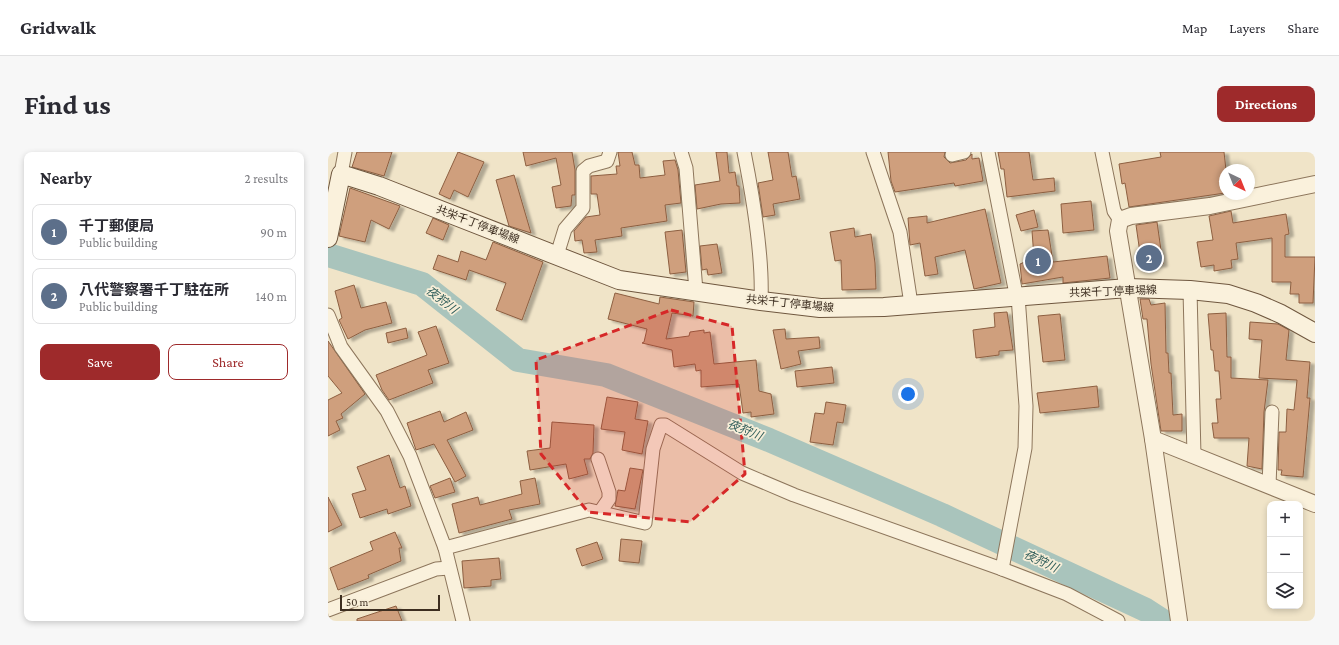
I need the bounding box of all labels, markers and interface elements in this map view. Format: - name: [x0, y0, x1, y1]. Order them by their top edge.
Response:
- text: Gridwalk: [20, 17, 96, 38]
- text: Map: [1182, 20, 1207, 36]
- text: Layers: [1229, 20, 1266, 36]
- text: Share: [1288, 20, 1319, 36]
- button: Directions: [1217, 86, 1315, 122]
- text: Find us: [24, 89, 111, 120]
- north arrow: [1219, 164, 1255, 200]
- text: Nearby: [40, 169, 92, 188]
- text: 2 results: [245, 171, 288, 186]
- street label: 共栄千丁停車場線: [435, 203, 521, 245]
- text: 千丁郵便局: [79, 218, 154, 234]
- text: 1: [52, 225, 56, 240]
- text: 90 m: [260, 225, 287, 240]
- text: Public building: [79, 235, 158, 250]
- pin: 2: [1136, 243, 1162, 273]
- pin: 1: [1025, 246, 1051, 276]
- text: 八代警察署千丁駐在所: [79, 282, 229, 298]
- water label: 夜狩川: [424, 283, 462, 318]
- street label: 共栄千丁停車場線: [1069, 283, 1157, 299]
- text: 2: [51, 289, 57, 304]
- text: 140 m: [256, 289, 287, 304]
- street label: 共栄千丁停車場線: [746, 292, 834, 314]
- text: Public building: [79, 299, 158, 314]
- button: Save: [40, 344, 160, 380]
- button: Share: [168, 344, 288, 380]
- your location: [898, 384, 918, 404]
- water label: 夜狩川: [726, 417, 766, 444]
- map controls: [1267, 501, 1303, 609]
- button: +: [1267, 501, 1303, 537]
- button: −: [1267, 537, 1303, 573]
- water label: 夜狩川: [1022, 547, 1062, 576]
- button: layers: [1267, 573, 1303, 609]
- scale bar: [340, 593, 440, 612]
- text: 50 m: [346, 596, 368, 608]

